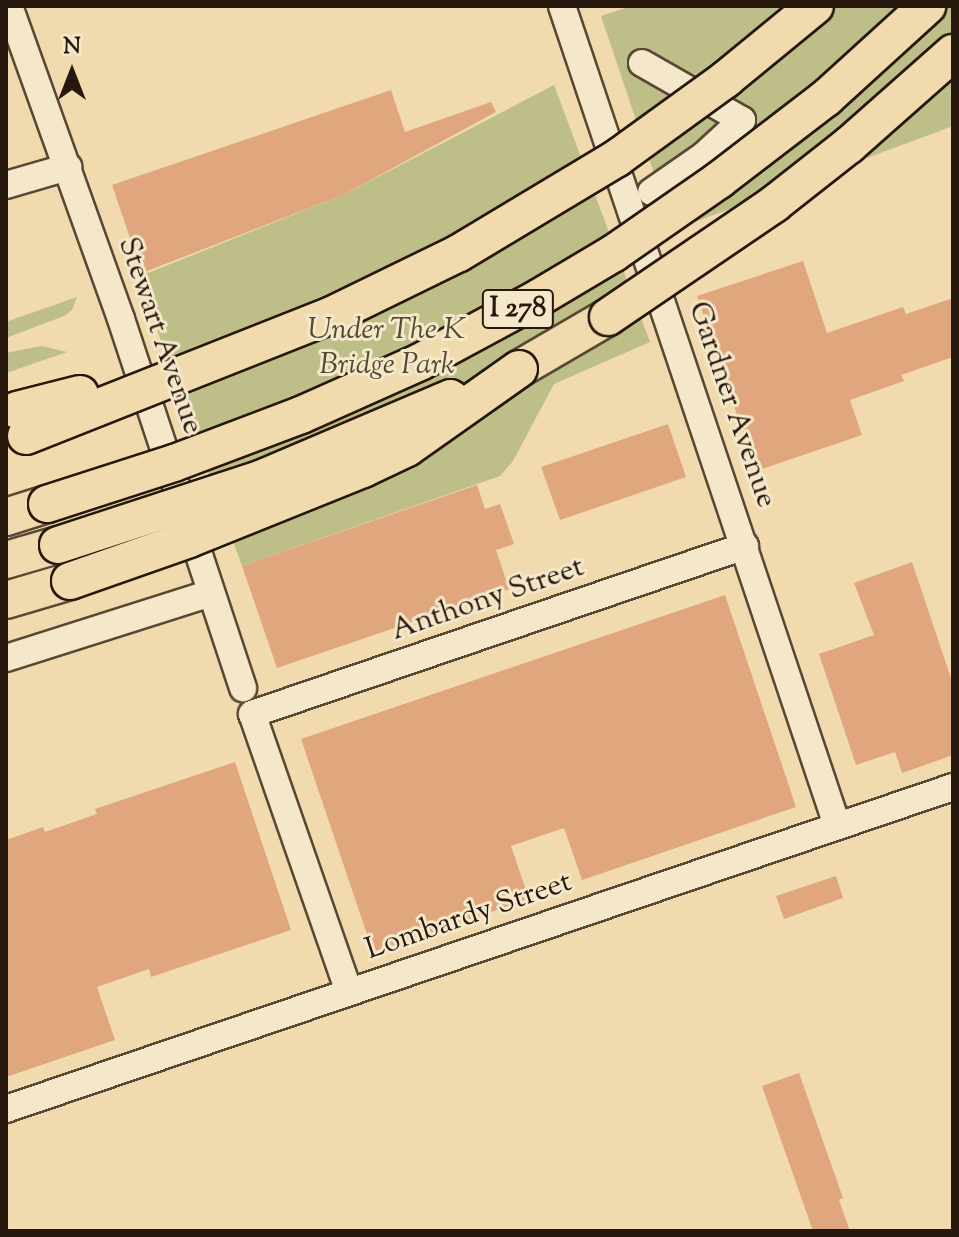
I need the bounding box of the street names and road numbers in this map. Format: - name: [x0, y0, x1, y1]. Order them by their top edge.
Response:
- street label: Stewart Avenue: [109, 233, 209, 439]
- road number: I 278: [480, 285, 556, 333]
- street label: Gardner Avenue: [679, 297, 783, 513]
- street label: Anthony Street: [387, 550, 589, 650]
- street label: Lombardy Street: [361, 865, 577, 969]

